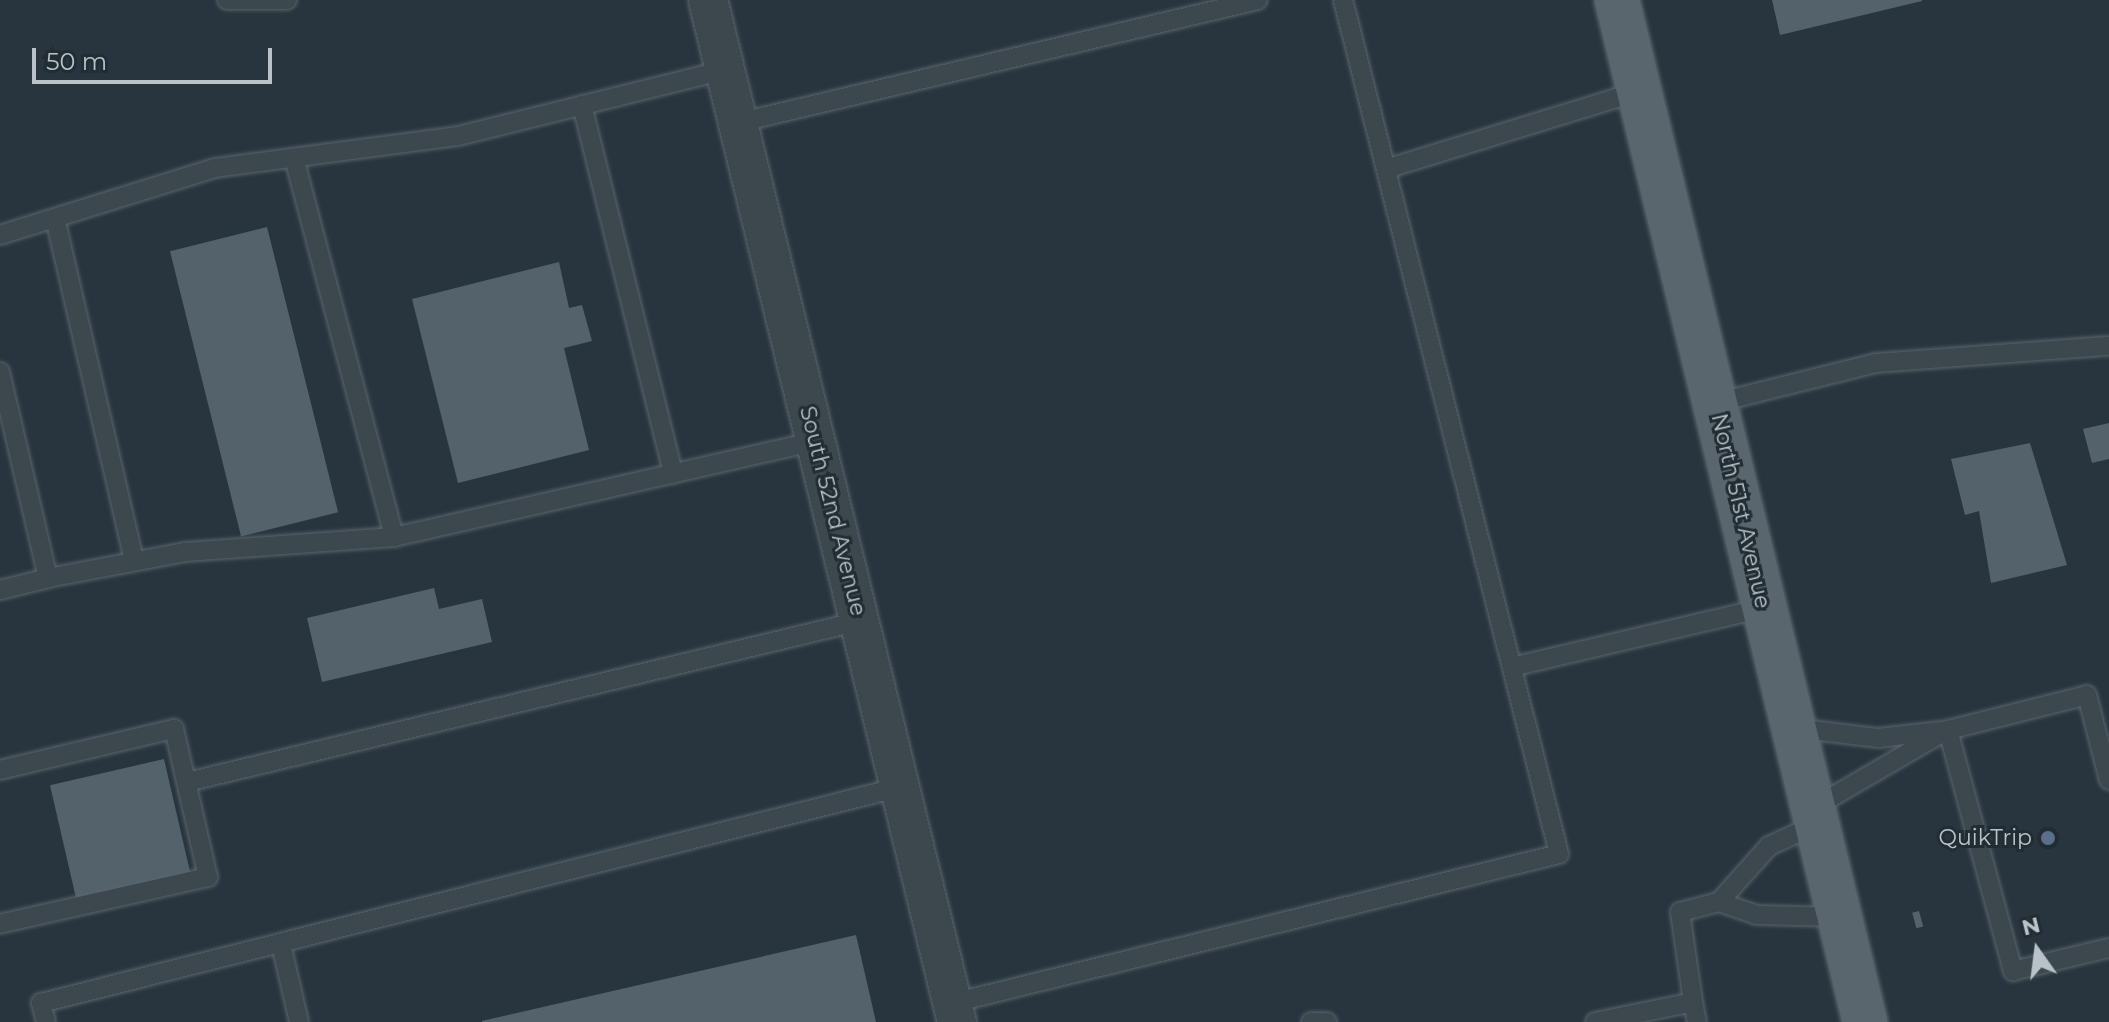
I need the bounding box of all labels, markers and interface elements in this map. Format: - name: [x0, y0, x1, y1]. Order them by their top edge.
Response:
- scale bar: [36, 32, 276, 82]
- text: 50 m: [46, 47, 107, 76]
- street label: South 52nd Avenue: [794, 403, 872, 619]
- street label: North 51st Avenue: [1706, 411, 1776, 611]
- place label: QuikTrip: [1939, 825, 2032, 851]
- marker: QuikTrip: [2039, 829, 2057, 847]
- north arrow: [1997, 910, 2077, 990]
- text: N: [2019, 911, 2043, 941]

